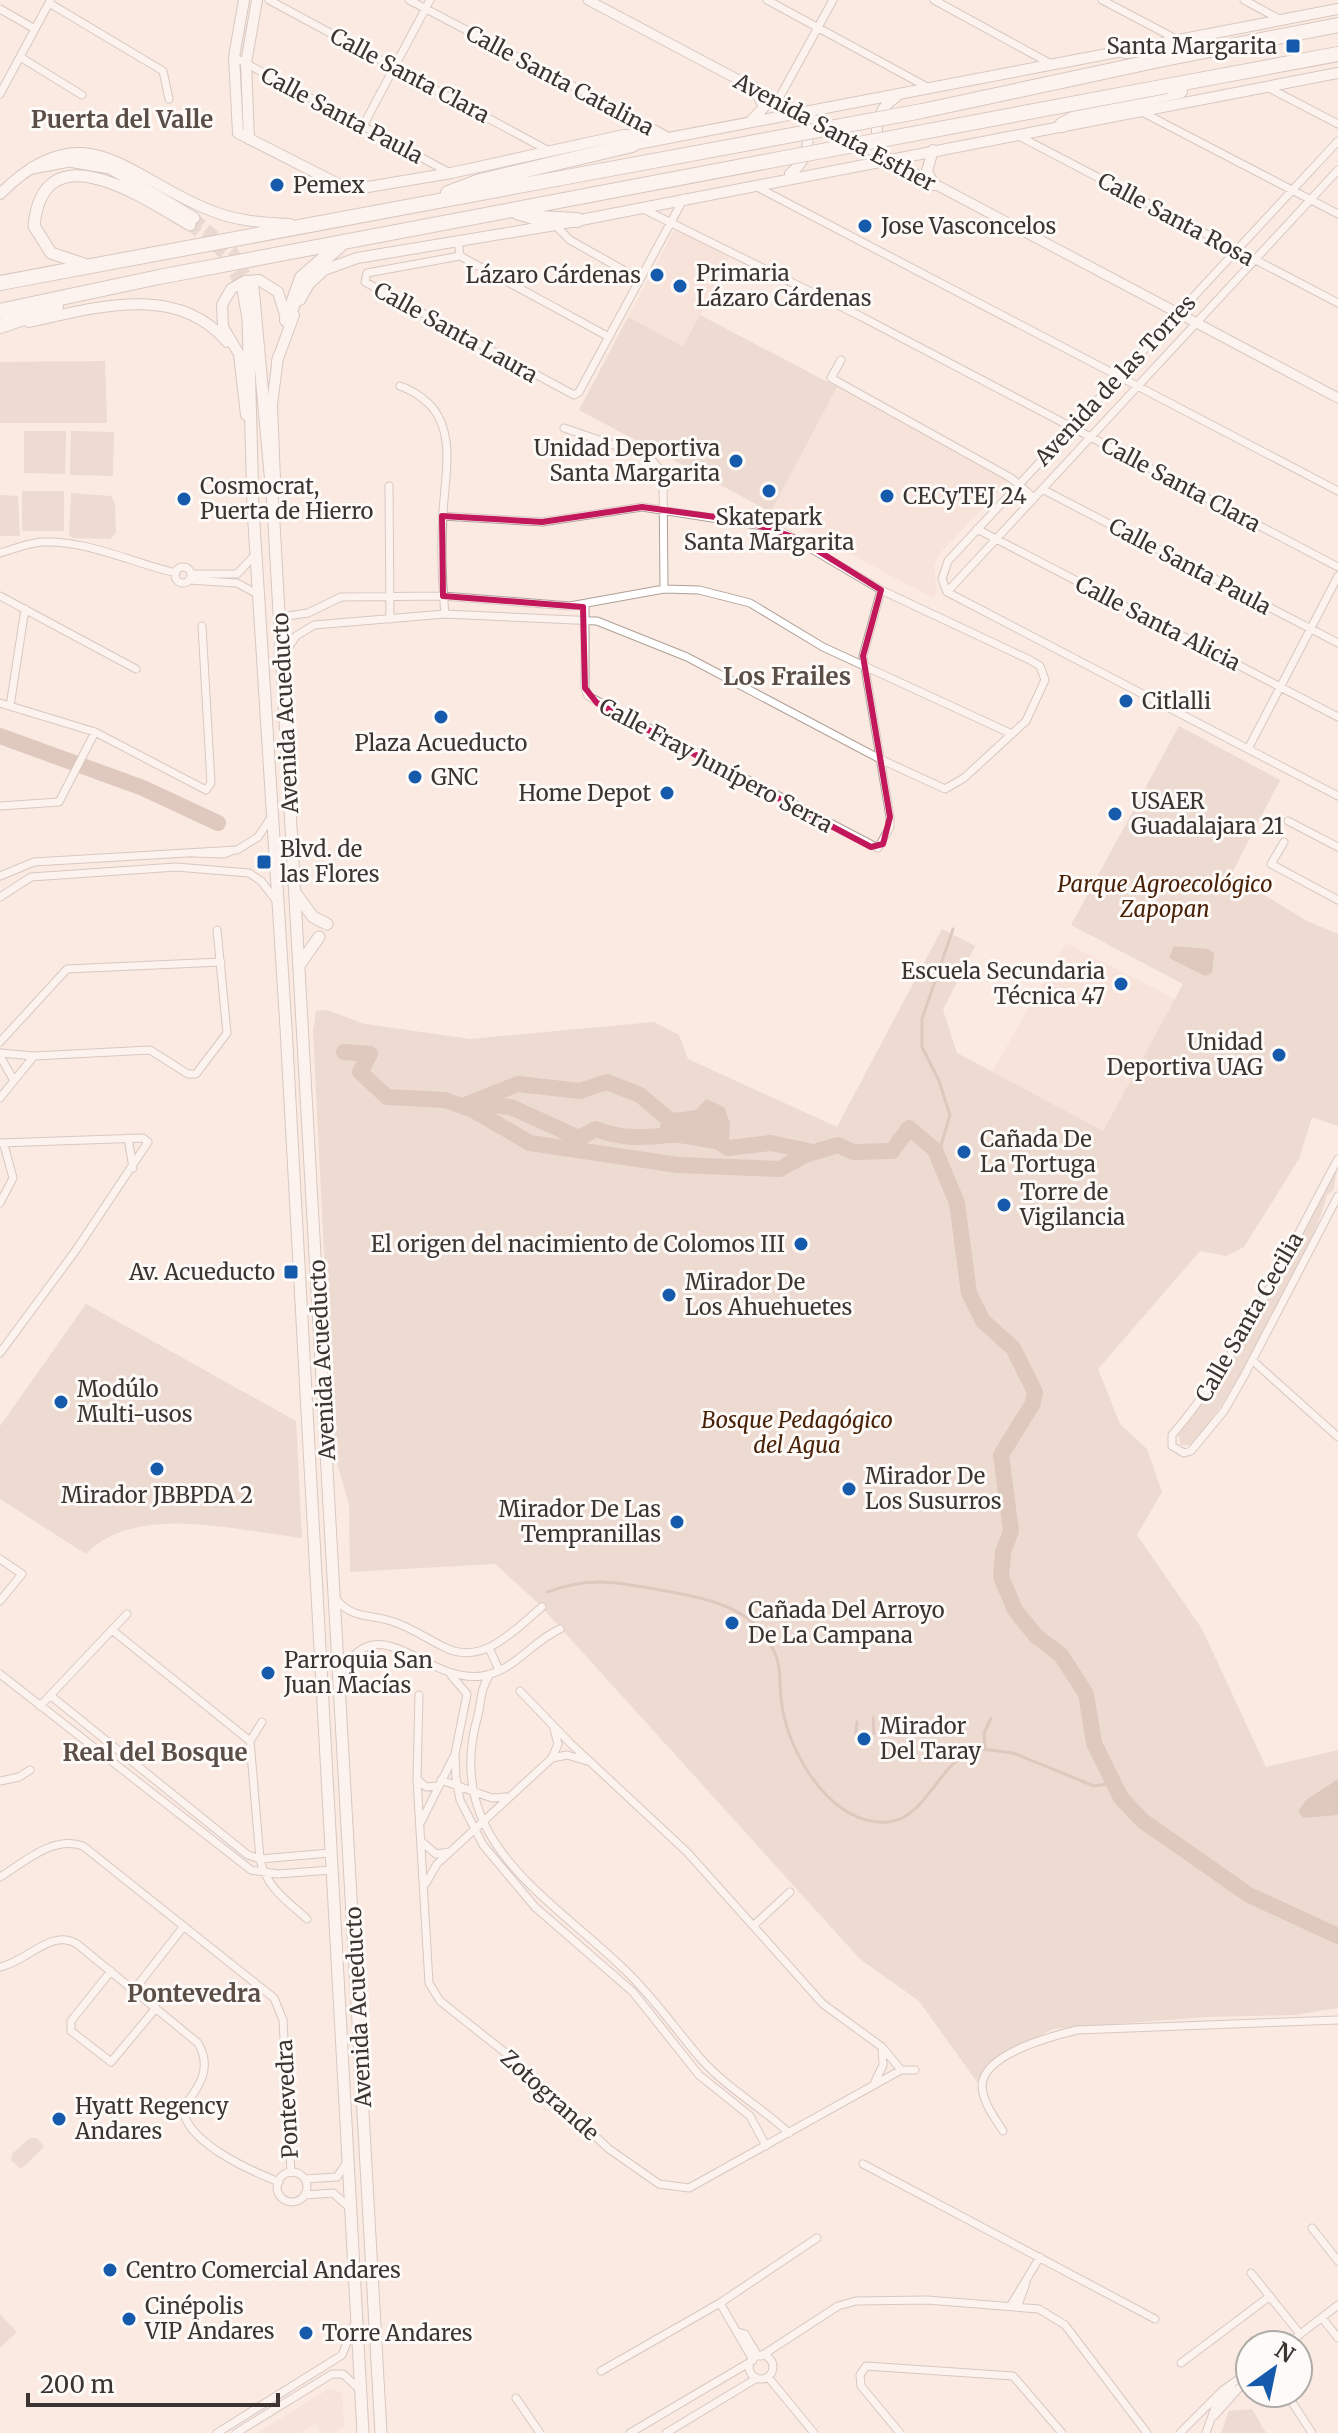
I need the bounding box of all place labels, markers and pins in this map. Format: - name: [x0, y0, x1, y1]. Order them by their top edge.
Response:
- place label: Santa Margarita: [1106, 32, 1277, 60]
- marker: Santa Margarita: [1284, 37, 1302, 55]
- place label: Pemex: [293, 171, 365, 199]
- marker: Pemex: [268, 176, 286, 194]
- place label: Jose Vasconcelos: [880, 212, 1056, 240]
- marker: Jose Vasconcelos: [856, 217, 874, 235]
- place label: Primaria Lázaro Cárdenas: [696, 259, 871, 312]
- place label: Lázaro Cárdenas: [466, 261, 641, 289]
- marker: Lázaro Cárdenas: [648, 266, 666, 284]
- marker: Primaria Lázaro Cárdenas: [671, 277, 689, 295]
- place label: Unidad Deportiva Santa Margarita: [534, 434, 720, 487]
- marker: Unidad Deportiva Santa Margarita: [727, 452, 745, 470]
- place label: Cosmocrat, Puerta de Hierro: [200, 472, 374, 525]
- marker: Skatepark Santa Margarita: [760, 482, 778, 500]
- place label: CECyTEJ 24: [903, 482, 1027, 510]
- marker: CECyTEJ 24: [878, 487, 896, 505]
- marker: Cosmocrat, Puerta de Hierro: [175, 490, 193, 508]
- place label: Skatepark Santa Margarita: [684, 503, 854, 556]
- place label: Citlalli: [1142, 687, 1211, 715]
- marker: Citlalli: [1117, 692, 1135, 710]
- marker: Plaza Acueducto: [432, 708, 450, 726]
- place label: Plaza Acueducto: [355, 729, 528, 757]
- place label: GNC: [431, 763, 478, 791]
- marker: GNC: [406, 768, 424, 786]
- place label: Home Depot: [518, 779, 651, 807]
- marker: Home Depot: [658, 784, 676, 802]
- place label: USAER Guadalajara 21: [1131, 787, 1284, 840]
- marker: USAER Guadalajara 21: [1106, 805, 1124, 823]
- place label: Blvd. de las Flores: [280, 835, 379, 888]
- marker: Blvd. de las Flores: [255, 853, 273, 871]
- place label: Escuela Secundaria Técnica 47: [901, 957, 1105, 1010]
- marker: Escuela Secundaria Técnica 47: [1112, 975, 1130, 993]
- place label: Unidad Deportiva UAG: [1106, 1028, 1263, 1081]
- marker: Unidad Deportiva UAG: [1270, 1046, 1288, 1064]
- place label: Cañada De La Tortuga: [980, 1125, 1096, 1178]
- marker: Cañada De La Tortuga: [955, 1143, 973, 1161]
- place label: Torre de Vigilancia: [1019, 1178, 1125, 1231]
- marker: Torre de Vigilancia: [995, 1196, 1013, 1214]
- place label: El origen del nacimiento de Colomos III: [371, 1230, 785, 1258]
- marker: El origen del nacimiento de Colomos III: [792, 1235, 810, 1253]
- place label: Av. Acueducto: [128, 1258, 275, 1286]
- marker: Av. Acueducto: [282, 1263, 300, 1281]
- place label: Mirador De Los Ahuehuetes: [685, 1268, 852, 1321]
- marker: Mirador De Los Ahuehuetes: [660, 1286, 678, 1304]
- place label: Modúlo Multi-usos: [77, 1375, 192, 1428]
- marker: Modúlo Multi-usos: [52, 1393, 70, 1411]
- marker: Mirador JBBPDA 2: [148, 1460, 166, 1478]
- place label: Mirador De Los Susurros: [865, 1462, 1002, 1515]
- marker: Mirador De Los Susurros: [840, 1480, 858, 1498]
- place label: Mirador JBBPDA 2: [61, 1481, 253, 1509]
- place label: Mirador De Las Tempranillas: [499, 1495, 661, 1548]
- marker: Mirador De Las Tempranillas: [668, 1513, 686, 1531]
- place label: Cañada Del Arroyo De La Campana: [748, 1596, 945, 1649]
- marker: Cañada Del Arroyo De La Campana: [723, 1614, 741, 1632]
- place label: Parroquia San Juan Macías: [283, 1646, 433, 1699]
- marker: Parroquia San Juan Macías: [259, 1664, 277, 1682]
- place label: Mirador Del Taray: [880, 1712, 981, 1765]
- marker: Mirador Del Taray: [855, 1730, 873, 1748]
- place label: Hyatt Regency Andares: [74, 2092, 229, 2145]
- marker: Hyatt Regency Andares: [50, 2110, 68, 2128]
- place label: Centro Comercial Andares: [126, 2256, 401, 2284]
- marker: Centro Comercial Andares: [101, 2261, 119, 2279]
- place label: Cinépolis VIP Andares: [144, 2292, 275, 2345]
- marker: Cinépolis VIP Andares: [120, 2310, 138, 2328]
- place label: Torre Andares: [322, 2319, 473, 2347]
- marker: Torre Andares: [297, 2324, 315, 2342]

